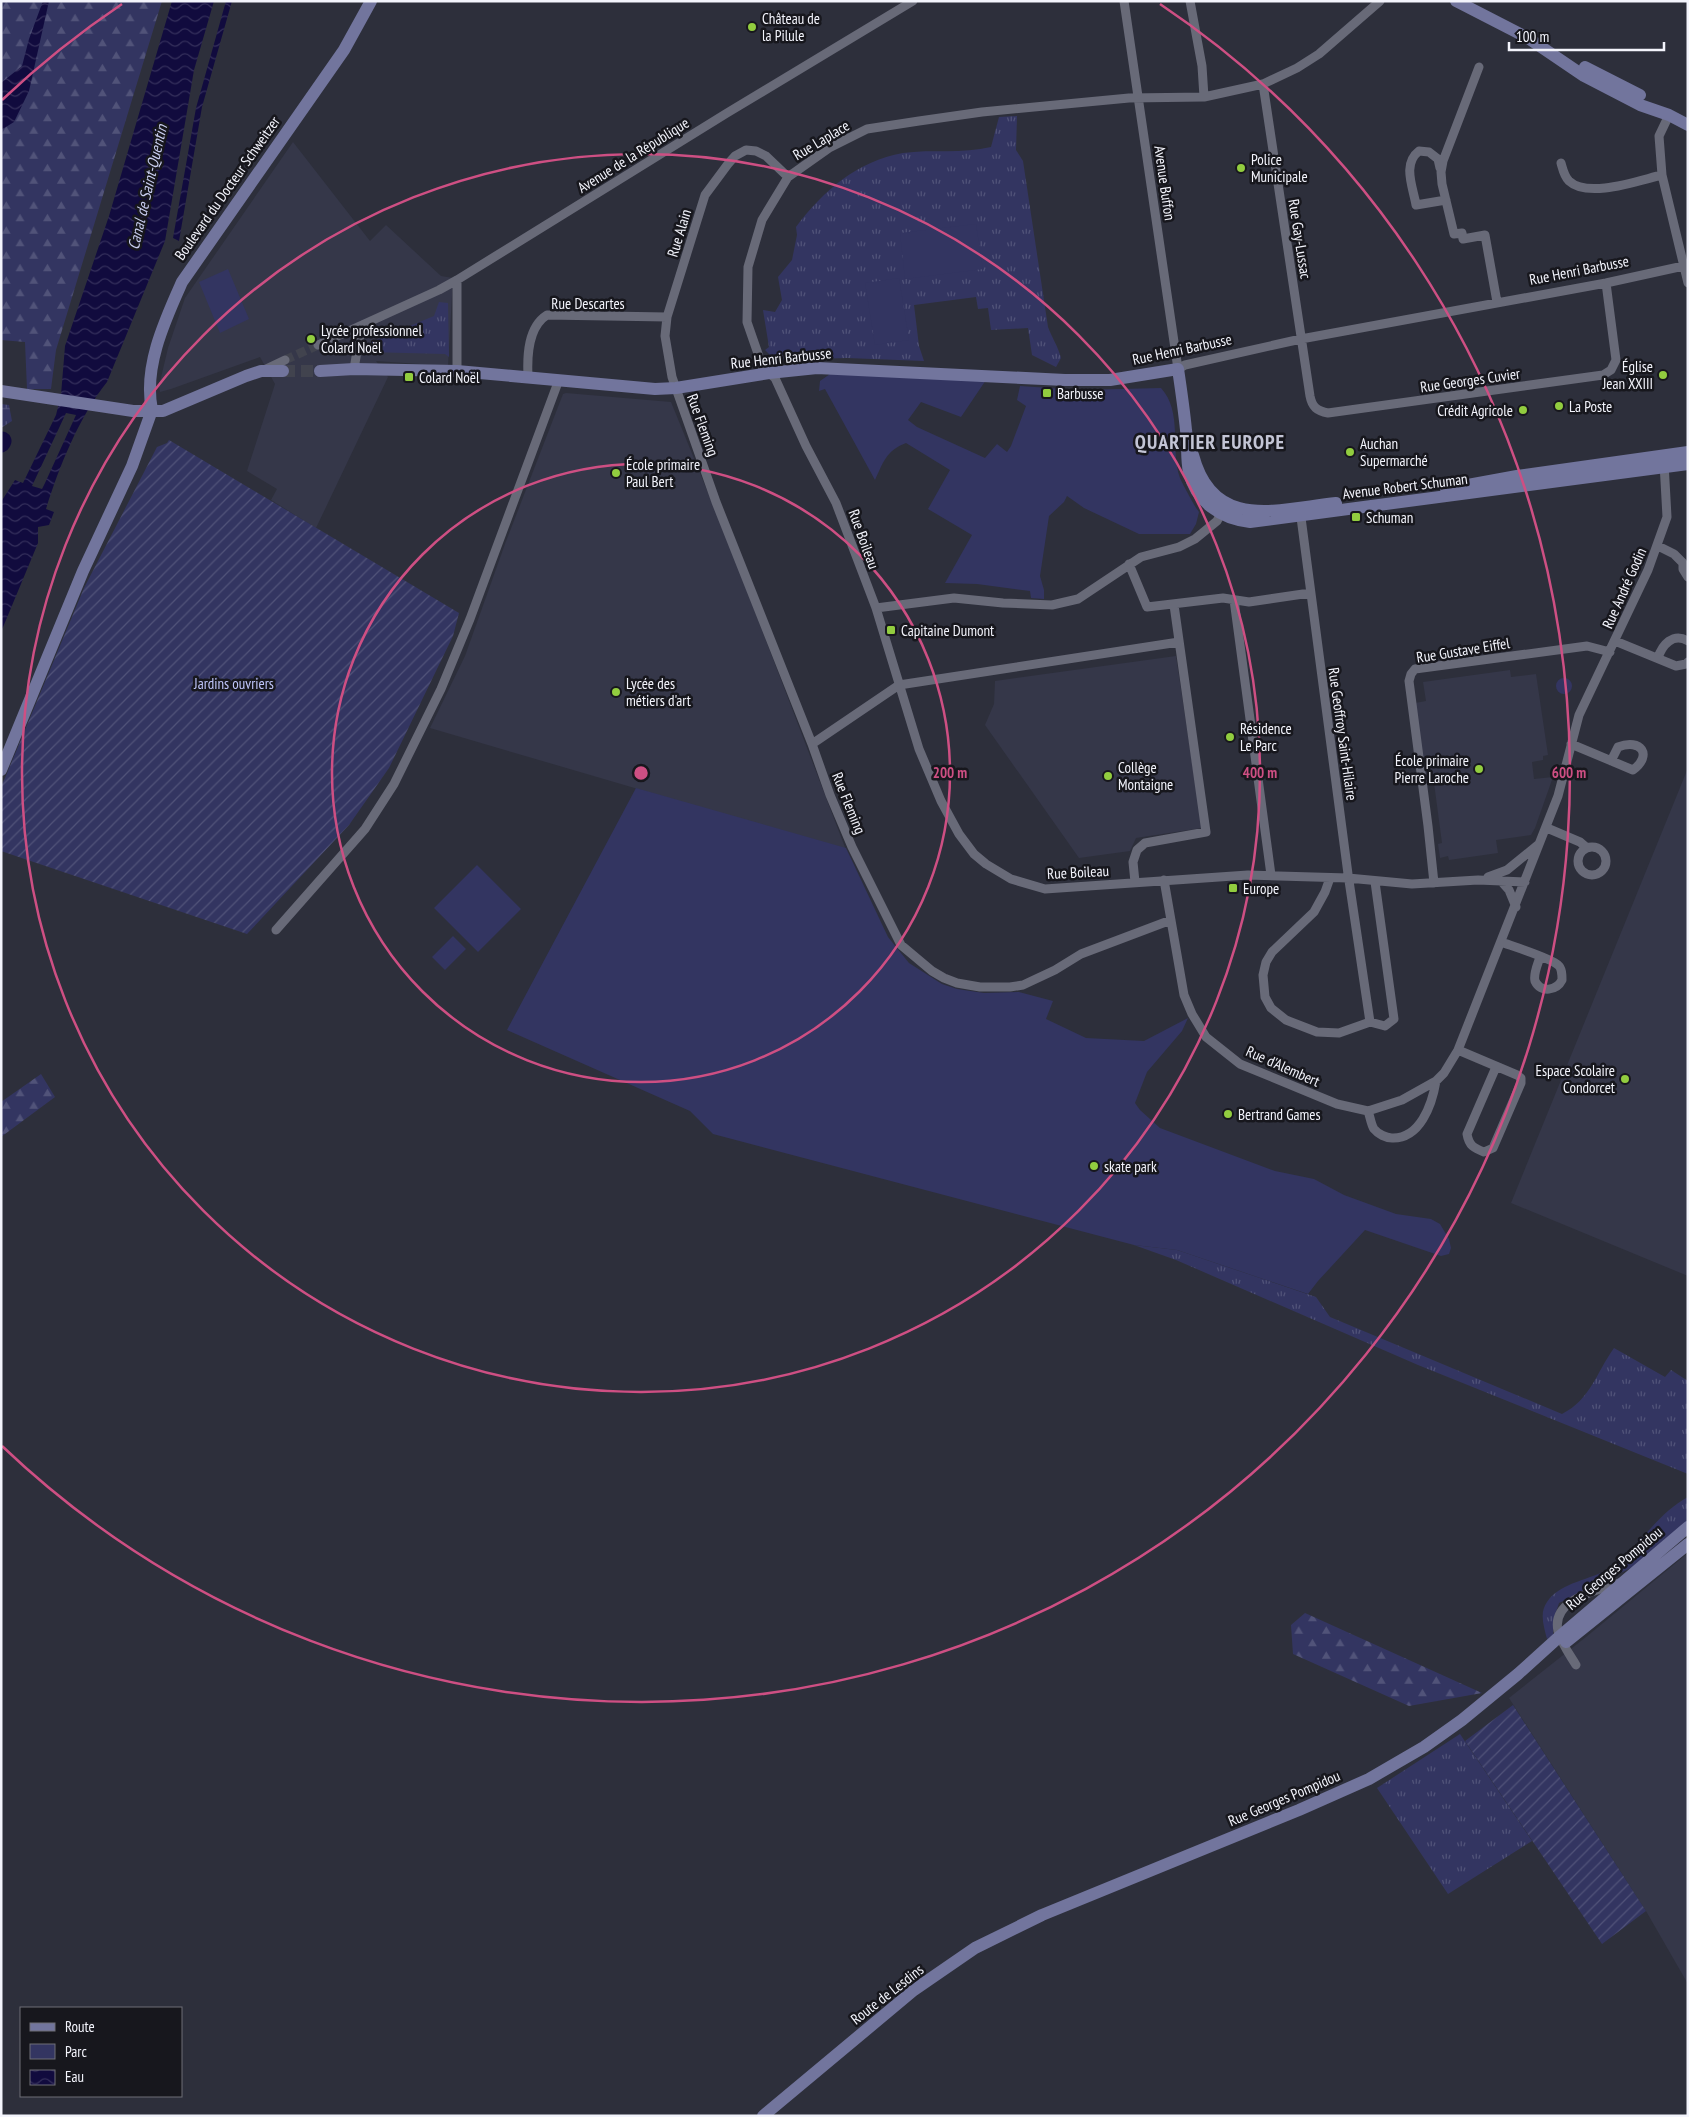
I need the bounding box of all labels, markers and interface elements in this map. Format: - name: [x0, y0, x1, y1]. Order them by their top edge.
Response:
- place label: Château de la Pilule: [762, 9, 820, 45]
- scale bar: [1509, 20, 1664, 52]
- marker: Château de la Pilule: [746, 21, 758, 33]
- text: 100 m: [1516, 27, 1549, 46]
- street label: Boulevard du Docteur Schweitzer: [170, 112, 284, 264]
- street label: Avenue de la République: [574, 113, 692, 197]
- street label: Rue Laplace: [789, 116, 853, 164]
- water label: Canal de Saint-Quentin: [123, 122, 171, 251]
- street label: Avenue Buffon: [1150, 144, 1180, 222]
- place label: Police Municipale: [1251, 150, 1308, 186]
- marker: Police Municipale: [1235, 162, 1247, 174]
- street label: Rue Gay-Lussac: [1284, 198, 1316, 281]
- street label: Rue Alain: [663, 207, 695, 259]
- street label: Rue Henri Barbusse: [1528, 251, 1630, 289]
- street label: Rue Descartes: [551, 294, 625, 313]
- place label: Lycée professionnel Colard Noël: [321, 321, 422, 357]
- street label: Rue Henri Barbusse: [1131, 329, 1233, 369]
- marker: Lycée professionnel Colard Noël: [305, 333, 317, 345]
- street label: Rue Henri Barbusse: [730, 343, 832, 373]
- place label: Église Jean XXIII: [1602, 357, 1653, 393]
- street label: Rue Georges Cuvier: [1419, 363, 1522, 396]
- place label: Colard Noël: [419, 368, 480, 387]
- marker: Église Jean XXIII: [1657, 369, 1669, 381]
- marker: Colard Noël: [403, 371, 415, 383]
- place label: Barbusse: [1057, 384, 1104, 403]
- marker: Barbusse: [1041, 387, 1053, 399]
- street label: Rue Fleming: [683, 391, 723, 459]
- place label: La Poste: [1569, 397, 1612, 416]
- marker: La Poste: [1553, 400, 1565, 412]
- place label: Crédit Agricole: [1437, 401, 1513, 420]
- marker: Crédit Agricole: [1517, 404, 1529, 416]
- district label: QUARTIER EUROPE: [1135, 429, 1285, 455]
- place label: Auchan Supermarché: [1360, 434, 1428, 470]
- marker: Auchan Supermarché: [1344, 446, 1356, 458]
- place label: École primaire Paul Bert: [626, 455, 700, 491]
- marker: École primaire Paul Bert: [610, 467, 622, 479]
- street label: Avenue Robert Schuman: [1341, 469, 1469, 503]
- street label: Rue Boileau: [844, 507, 884, 571]
- place label: Schuman: [1366, 508, 1413, 527]
- marker: Schuman: [1350, 511, 1362, 523]
- street label: Rue André Godin: [1598, 545, 1650, 631]
- place label: Capitaine Dumont: [901, 621, 994, 640]
- marker: Capitaine Dumont: [885, 624, 897, 636]
- street label: Rue Gustave Eiffel: [1415, 633, 1512, 667]
- street label: Rue Geoffroy Saint-Hilaire: [1324, 666, 1362, 802]
- park label: Jardins ouvriers: [193, 674, 274, 693]
- place label: Lycée des métiers d'art: [626, 674, 691, 710]
- marker: Lycée des métiers d'art: [610, 686, 622, 698]
- place label: Résidence Le Parc: [1240, 719, 1292, 755]
- marker: Résidence Le Parc: [1224, 731, 1236, 743]
- place label: École primaire Pierre Laroche: [1394, 751, 1469, 787]
- place label: Collège Montaigne: [1118, 758, 1173, 794]
- text: 200 m: [933, 763, 967, 782]
- text: 400 m: [1243, 763, 1277, 782]
- marker: École primaire Pierre Laroche: [1473, 763, 1485, 775]
- text: 600 m: [1552, 763, 1586, 782]
- centre of rings: [632, 764, 650, 782]
- street label: Rue Fleming: [828, 769, 870, 837]
- marker: Collège Montaigne: [1102, 770, 1114, 782]
- street label: Rue Boileau: [1046, 861, 1110, 883]
- place label: Europe: [1243, 879, 1279, 898]
- marker: Europe: [1227, 882, 1239, 894]
- street label: Rue d'Alembert: [1243, 1041, 1323, 1091]
- place label: Espace Scolaire Condorcet: [1535, 1061, 1615, 1097]
- marker: Espace Scolaire Condorcet: [1619, 1073, 1631, 1085]
- place label: Bertrand Games: [1238, 1105, 1321, 1124]
- marker: Bertrand Games: [1222, 1108, 1234, 1120]
- place label: skate park: [1104, 1157, 1157, 1176]
- marker: skate park: [1088, 1160, 1100, 1172]
- street label: Rue Georges Pompidou: [1562, 1522, 1666, 1614]
- street label: Rue Georges Pompidou: [1225, 1766, 1343, 1830]
- street label: Route de Lesdins: [847, 1960, 927, 2028]
- legend: [20, 2007, 182, 2097]
- text: Route: [65, 2017, 95, 2036]
- text: Parc: [65, 2042, 87, 2061]
- text: Eau: [65, 2067, 84, 2086]

